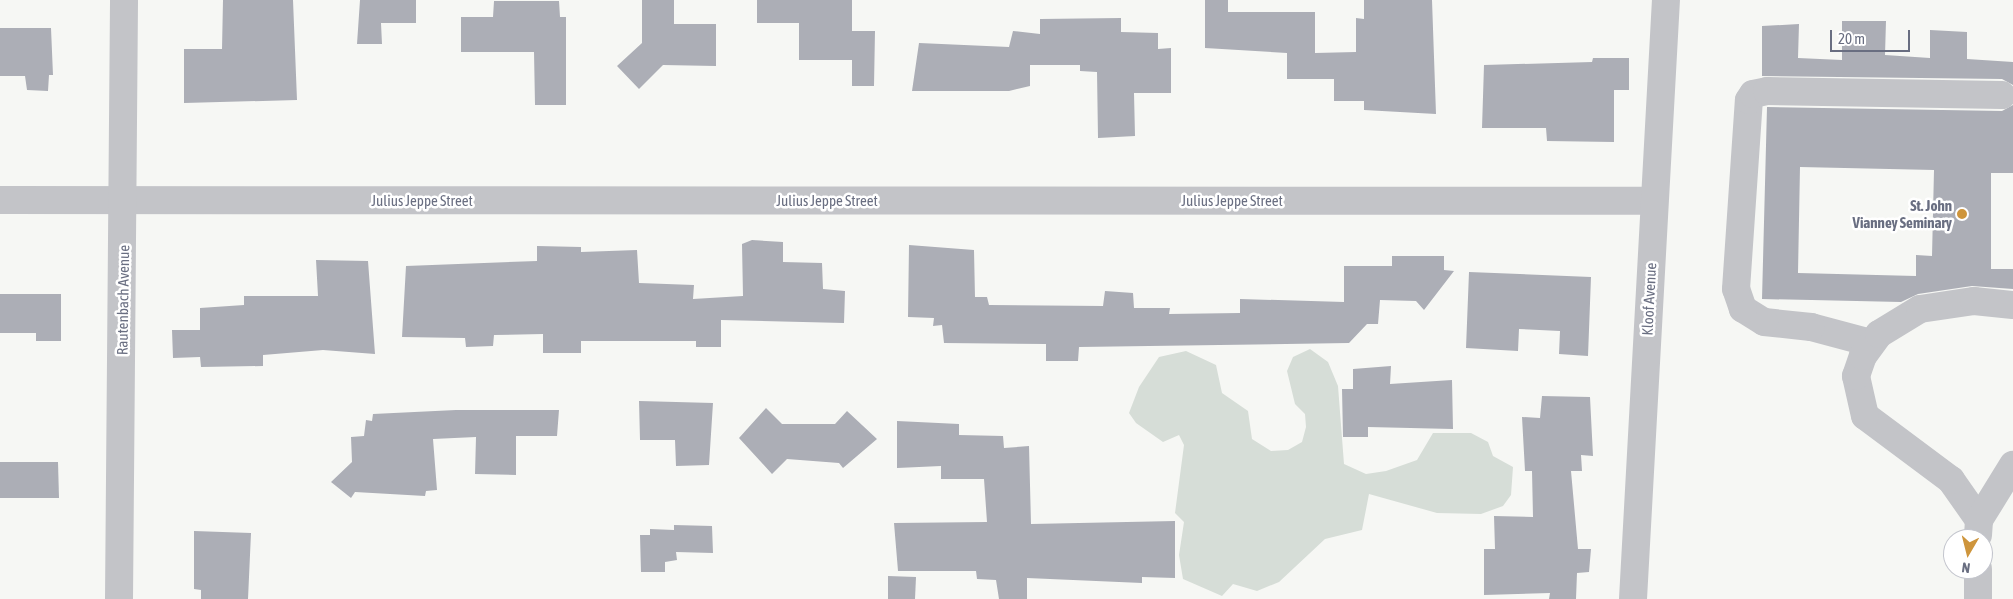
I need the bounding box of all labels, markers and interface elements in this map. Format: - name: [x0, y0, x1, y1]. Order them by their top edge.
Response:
- scale bar: [1833, 20, 1913, 52]
- text: 20 m: [1838, 30, 1865, 47]
- street label: Julius Jeppe Street: [371, 192, 473, 210]
- street label: Julius Jeppe Street: [776, 192, 878, 210]
- street label: Julius Jeppe Street: [1181, 192, 1283, 210]
- place label: St. John Vianney Seminary: [1853, 196, 1952, 231]
- marker: St. John Vianney Seminary: [1956, 208, 1968, 220]
- street label: Rautenbach Avenue: [113, 245, 133, 355]
- street label: Kloof Avenue: [1638, 262, 1660, 336]
- north arrow: [1943, 529, 1993, 579]
- text: N: [1961, 559, 1971, 576]

